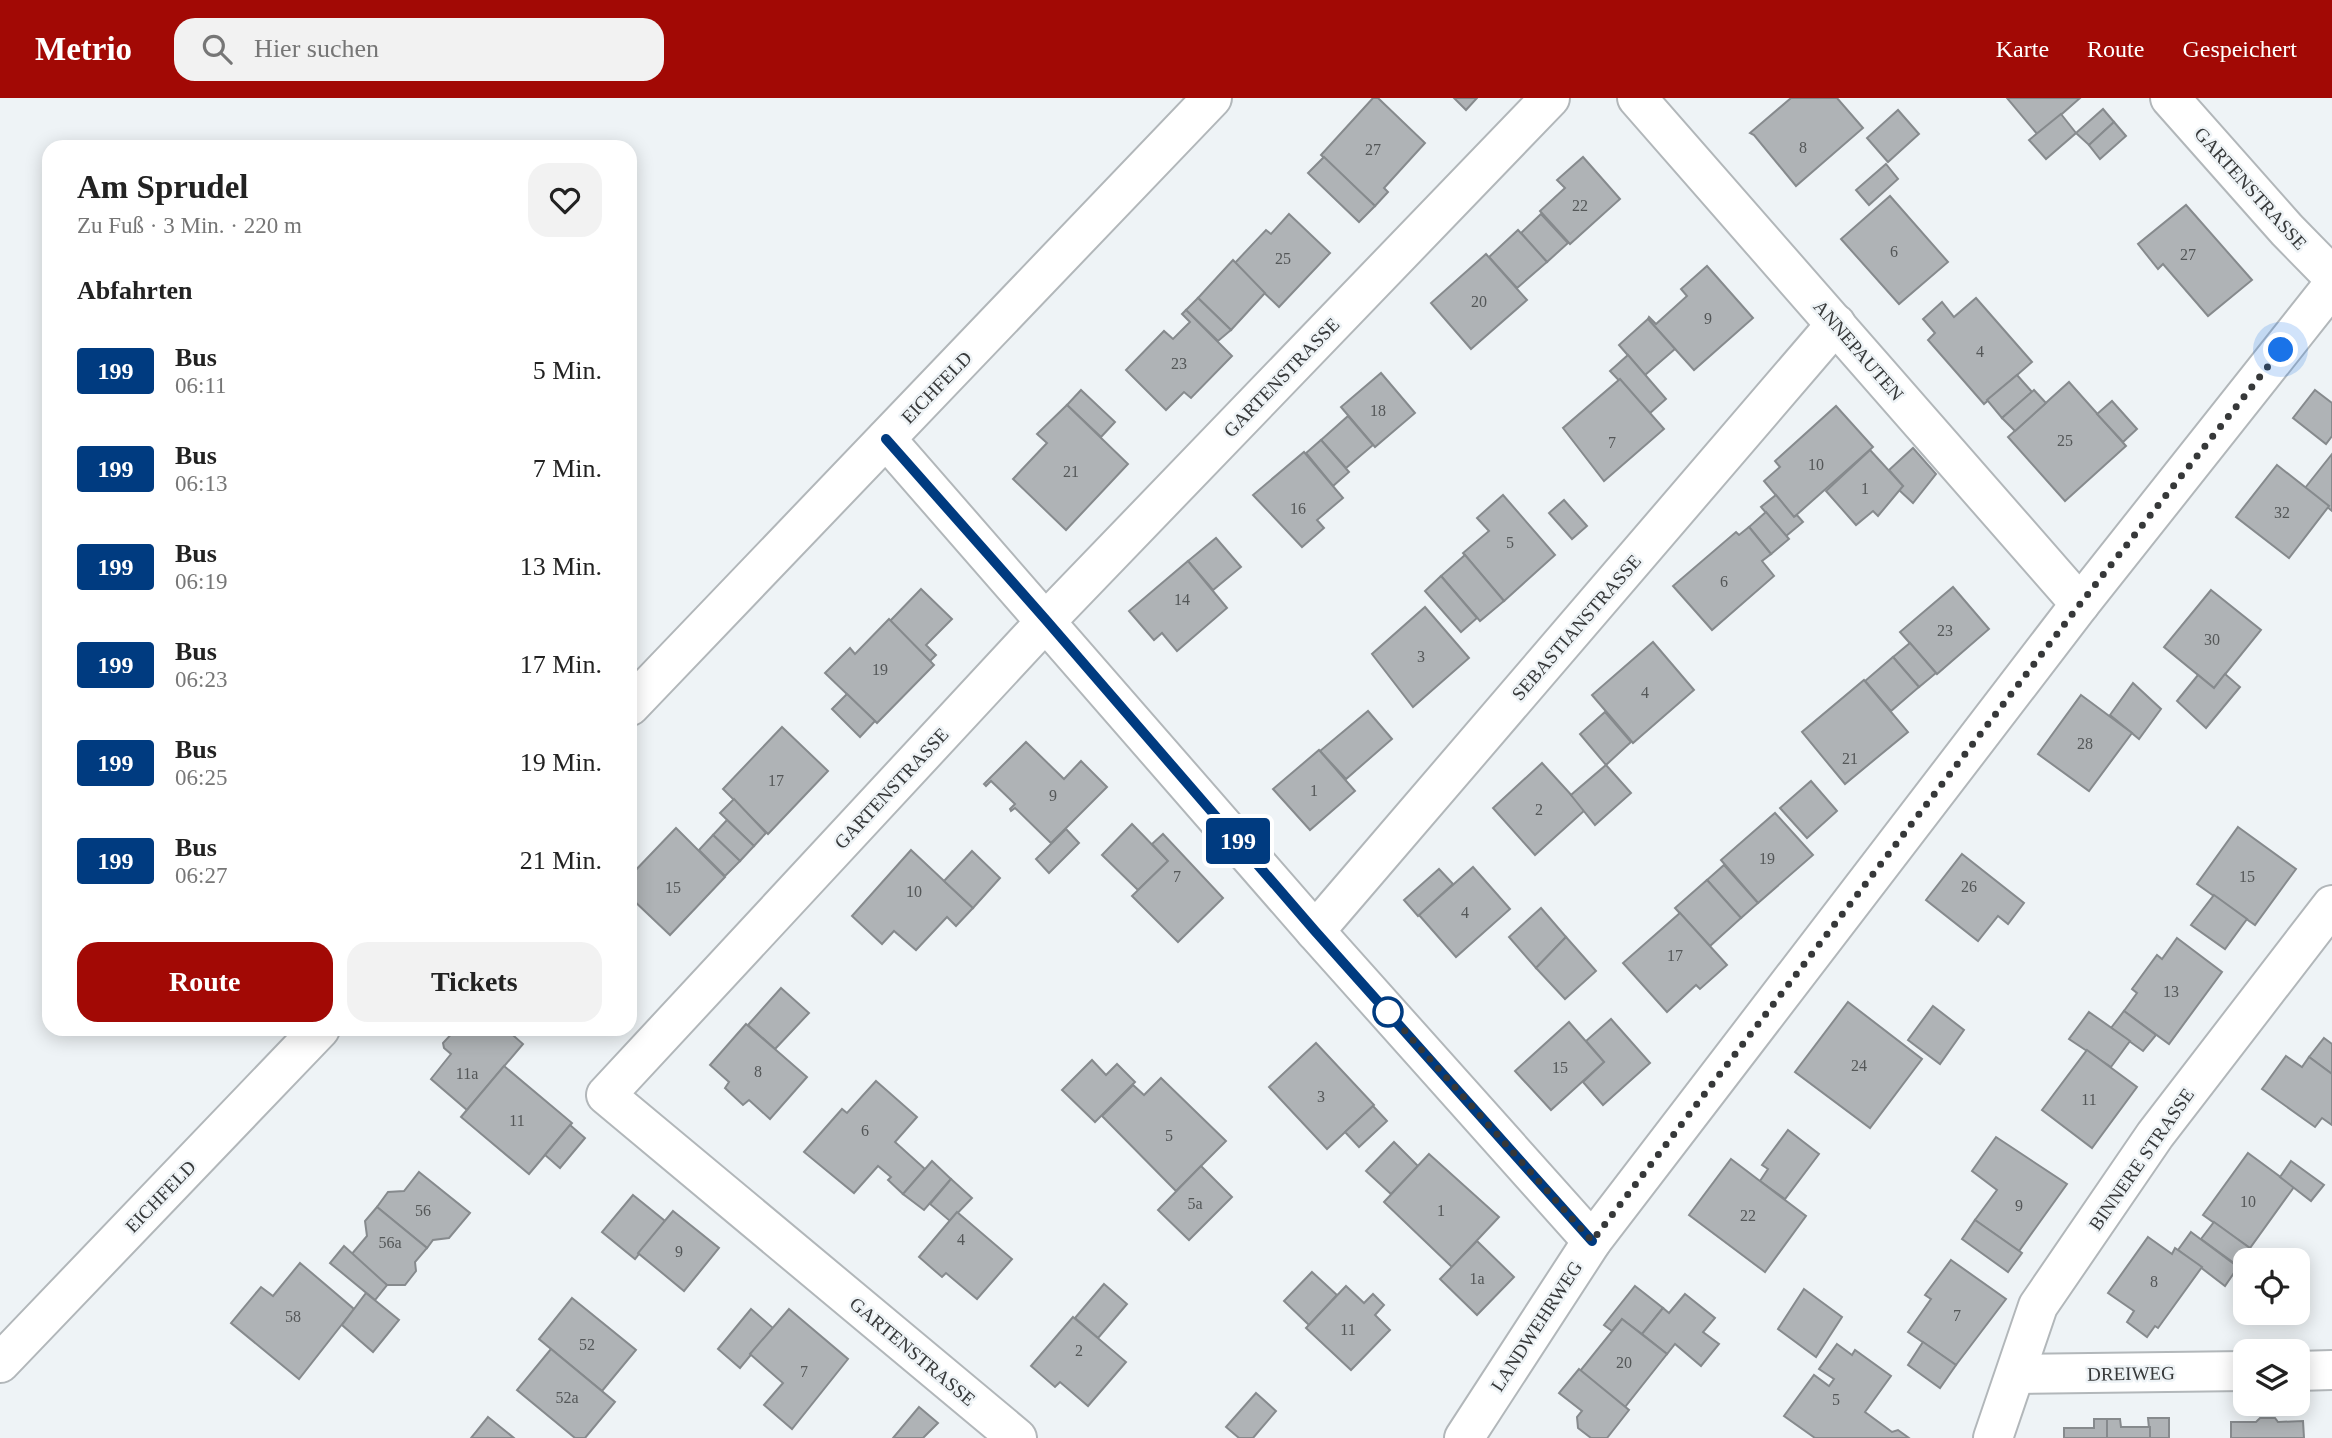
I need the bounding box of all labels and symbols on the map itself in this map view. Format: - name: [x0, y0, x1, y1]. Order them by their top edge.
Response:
- street label: GARTENSTRASSE: [2190, 123, 2311, 254]
- house number: 8: [1799, 139, 1807, 156]
- house number: 27: [1365, 141, 1381, 158]
- house number: 22: [1572, 197, 1588, 214]
- house number: 6: [1890, 243, 1898, 260]
- house number: 27: [2180, 246, 2196, 263]
- house number: 25: [1275, 250, 1291, 267]
- house number: 20: [1471, 293, 1487, 310]
- street label: ANNEPAUTEN: [1809, 296, 1908, 405]
- house number: 9: [1704, 310, 1712, 327]
- street label: GARTENSTRASSE: [1219, 314, 1344, 441]
- your location: [2263, 332, 2298, 367]
- house number: 4: [1976, 343, 1984, 360]
- street label: EICHFELD: [897, 347, 976, 428]
- house number: 23: [1171, 355, 1187, 372]
- house number: 18: [1370, 402, 1386, 419]
- house number: 25: [2057, 432, 2073, 449]
- house number: 7: [1608, 434, 1616, 451]
- house number: 10: [1808, 456, 1824, 473]
- house number: 21: [1063, 463, 1079, 480]
- house number: 1: [1861, 480, 1869, 497]
- house number: 16: [1290, 500, 1306, 517]
- house number: 32: [2274, 504, 2290, 521]
- house number: 5: [1506, 534, 1514, 551]
- street label: SEBASTIANSTRASSE: [1507, 550, 1645, 704]
- house number: 6: [1720, 573, 1728, 590]
- house number: 14: [1174, 591, 1190, 608]
- house number: 23: [1937, 622, 1953, 639]
- house number: 30: [2204, 631, 2220, 648]
- house number: 3: [1417, 648, 1425, 665]
- house number: 19: [872, 661, 888, 678]
- house number: 4: [1641, 684, 1649, 701]
- street label: GARTENSTRASSE: [830, 724, 953, 853]
- house number: 28: [2077, 735, 2093, 752]
- house number: 21: [1842, 750, 1858, 767]
- house number: 17: [768, 772, 784, 789]
- house number: 1: [1310, 782, 1318, 799]
- house number: 9: [1049, 787, 1057, 804]
- house number: 2: [1535, 801, 1543, 818]
- line badge: 199: [1198, 818, 1278, 864]
- house number: 19: [1759, 850, 1775, 867]
- house number: 7: [1173, 868, 1181, 885]
- house number: 15: [2239, 868, 2255, 885]
- house number: 26: [1961, 878, 1977, 895]
- house number: 15: [665, 879, 681, 896]
- house number: 10: [906, 883, 922, 900]
- house number: 4: [1461, 904, 1469, 921]
- house number: 17: [1667, 947, 1683, 964]
- house number: 13: [2163, 983, 2179, 1000]
- unlabelled marker: [1373, 997, 1403, 1027]
- house number: 24: [1851, 1057, 1867, 1074]
- house number: 15: [1552, 1059, 1568, 1076]
- house number: 8: [754, 1063, 762, 1080]
- house number: 11a: [456, 1065, 478, 1082]
- street label: BINNERE STRASSE: [2085, 1084, 2198, 1234]
- house number: 3: [1317, 1088, 1325, 1105]
- house number: 11: [2081, 1091, 2097, 1108]
- house number: 11: [509, 1112, 525, 1129]
- house number: 6: [861, 1122, 869, 1139]
- house number: 5: [1165, 1127, 1173, 1144]
- street label: EICHFELD: [121, 1156, 200, 1237]
- house number: 10: [2240, 1193, 2256, 1210]
- house number: 5a: [1187, 1195, 1203, 1212]
- house number: 9: [2015, 1197, 2023, 1214]
- house number: 56: [415, 1202, 431, 1219]
- house number: 1: [1437, 1202, 1445, 1219]
- house number: 22: [1740, 1207, 1756, 1224]
- house number: 4: [957, 1231, 965, 1248]
- house number: 56a: [378, 1234, 402, 1251]
- house number: 9: [675, 1243, 683, 1260]
- street label: LANDWEHRWEG: [1487, 1257, 1586, 1395]
- house number: 1a: [1469, 1270, 1485, 1287]
- house number: 8: [2150, 1273, 2158, 1290]
- street label: GARTENSTRASSE: [846, 1293, 980, 1410]
- house number: 7: [1953, 1307, 1961, 1324]
- house number: 58: [285, 1308, 301, 1325]
- house number: 11: [1340, 1321, 1356, 1338]
- house number: 52: [579, 1336, 595, 1353]
- house number: 2: [1075, 1342, 1083, 1359]
- house number: 20: [1616, 1354, 1632, 1371]
- street label: DREIWEG: [2087, 1362, 2175, 1385]
- house number: 7: [800, 1363, 808, 1380]
- house number: 52a: [555, 1389, 579, 1406]
- house number: 5: [1832, 1391, 1840, 1408]

